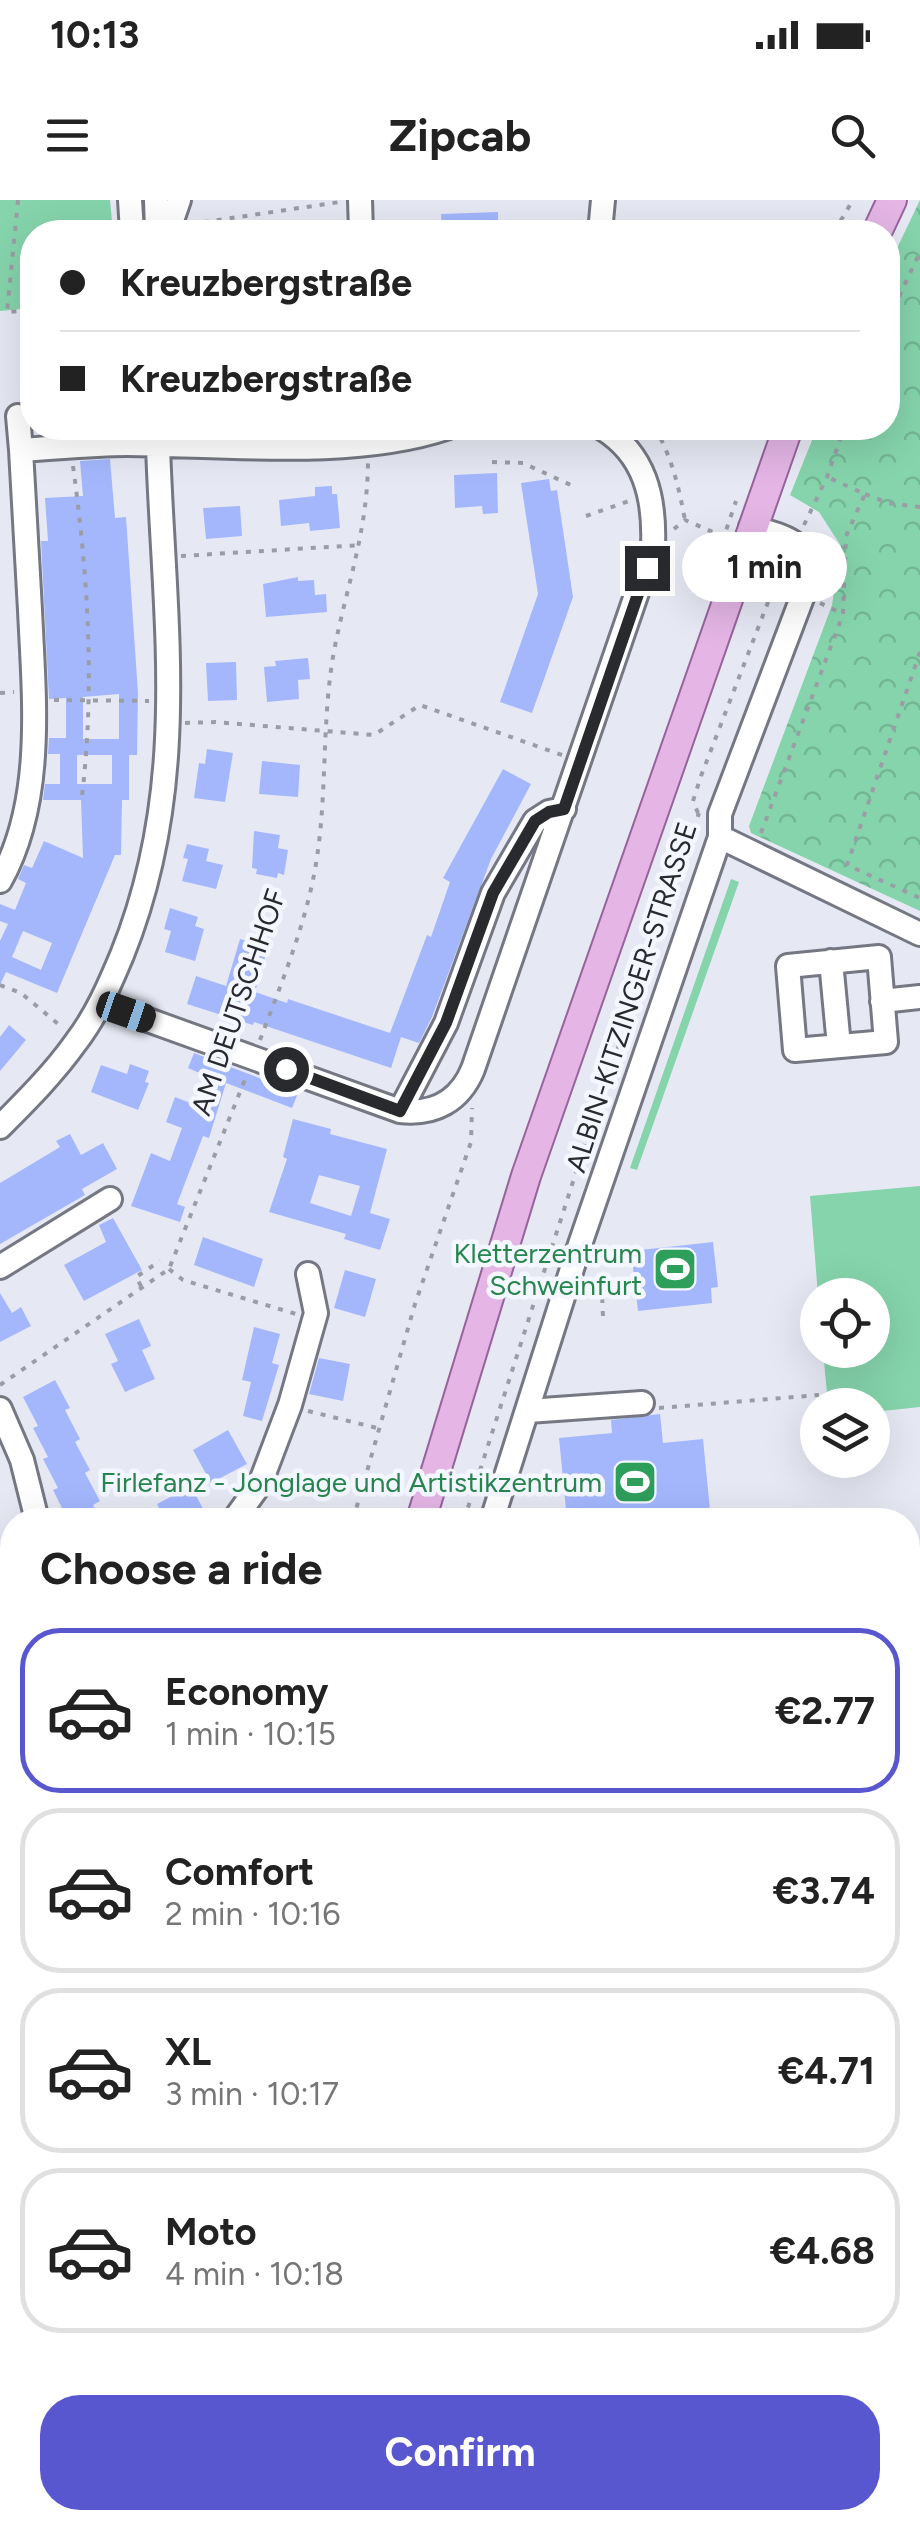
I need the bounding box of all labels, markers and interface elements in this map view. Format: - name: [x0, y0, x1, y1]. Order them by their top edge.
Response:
- text: 10:13: [50, 12, 139, 58]
- icon: menu: [40, 108, 95, 163]
- text: Zipcab: [389, 108, 531, 162]
- icon: search: [825, 108, 880, 163]
- text: Kreuzbergstraße: [120, 260, 412, 306]
- text: Kreuzbergstraße: [120, 356, 412, 402]
- callout: 1 min: [682, 533, 847, 603]
- route end: [625, 546, 670, 591]
- text: 1 min: [727, 548, 802, 586]
- street label: ALBIN-KITZINGER-STRASSE: [558, 818, 704, 1176]
- street label: AM DEUTSCHHOF: [183, 885, 293, 1119]
- car: [93, 988, 159, 1036]
- route start: [264, 1047, 309, 1092]
- place label: Kletterzentrum Schweinfurt: [453, 1236, 642, 1302]
- sports icon: Kletterzentrum Schweinfurt: [652, 1246, 698, 1292]
- map controls: [800, 1278, 890, 1478]
- button: locate: [800, 1278, 890, 1368]
- button: layers: [800, 1388, 890, 1478]
- sports icon: Firlefanz - Jonglage und Artistikzentrum: [612, 1459, 658, 1505]
- place label: Firlefanz - Jonglage und Artistikzentrum: [100, 1465, 602, 1499]
- text: Choose a ride: [40, 1541, 322, 1595]
- icon: car: [45, 1666, 135, 1756]
- text: Economy: [165, 1669, 328, 1715]
- text: €2.77: [775, 1688, 875, 1734]
- text: 1 min · 10:15: [165, 1715, 336, 1753]
- icon: car: [45, 1846, 135, 1936]
- text: Comfort: [165, 1849, 314, 1895]
- text: €3.74: [773, 1868, 875, 1914]
- text: 2 min · 10:16: [165, 1895, 340, 1933]
- icon: car: [45, 2026, 135, 2116]
- text: XL: [165, 2029, 211, 2075]
- text: €4.71: [778, 2048, 875, 2094]
- text: 3 min · 10:17: [165, 2075, 339, 2113]
- icon: car: [45, 2206, 135, 2296]
- text: Moto: [165, 2209, 257, 2255]
- text: €4.68: [770, 2228, 875, 2274]
- text: 4 min · 10:18: [165, 2255, 344, 2293]
- button: Confirm: [40, 2395, 880, 2510]

